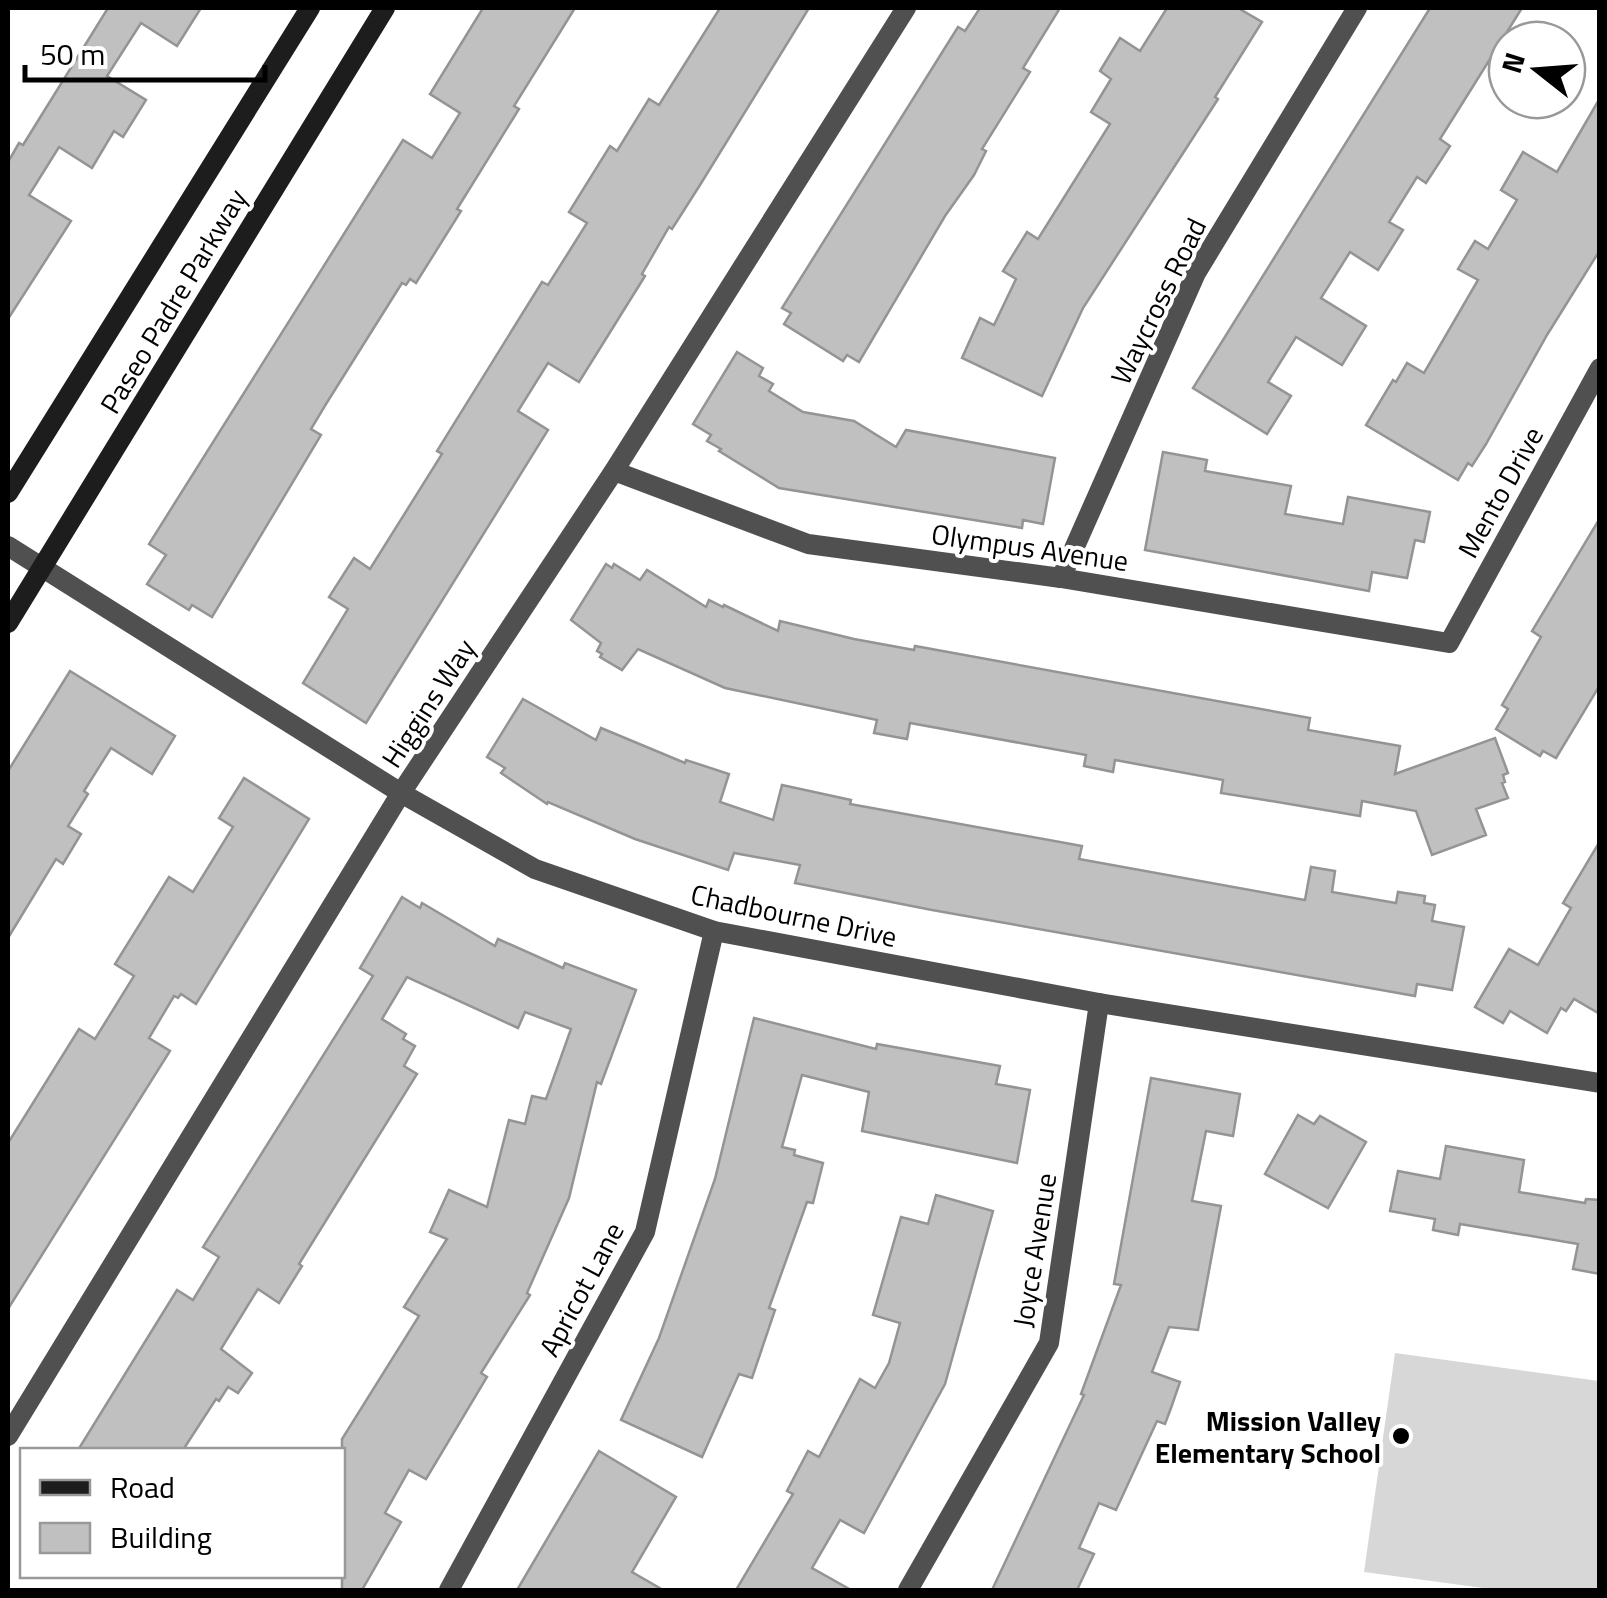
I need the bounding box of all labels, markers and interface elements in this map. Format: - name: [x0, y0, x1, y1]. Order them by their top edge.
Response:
- scale bar: [25, 20, 265, 82]
- north arrow: [1487, 20, 1587, 120]
- text: 50 m: [40, 31, 105, 77]
- text: N: [1489, 47, 1536, 78]
- street label: Paseo Padre Parkway: [89, 180, 257, 422]
- street label: Waycross Road: [1099, 210, 1217, 392]
- street label: Mento Drive: [1446, 418, 1554, 566]
- street label: Olympus Avenue: [929, 512, 1131, 582]
- street label: Higgins Way: [370, 630, 486, 776]
- street label: Chadbourne Drive: [687, 872, 901, 958]
- street label: Joyce Avenue: [1001, 1170, 1067, 1330]
- street label: Apricot Lane: [528, 1214, 634, 1364]
- place label: Mission Valley Elementary School: [1155, 1399, 1381, 1474]
- marker: Mission Valley Elementary School: [1390, 1425, 1412, 1447]
- legend: [20, 1448, 345, 1578]
- text: Road: [110, 1464, 175, 1510]
- text: Building: [110, 1514, 212, 1560]

